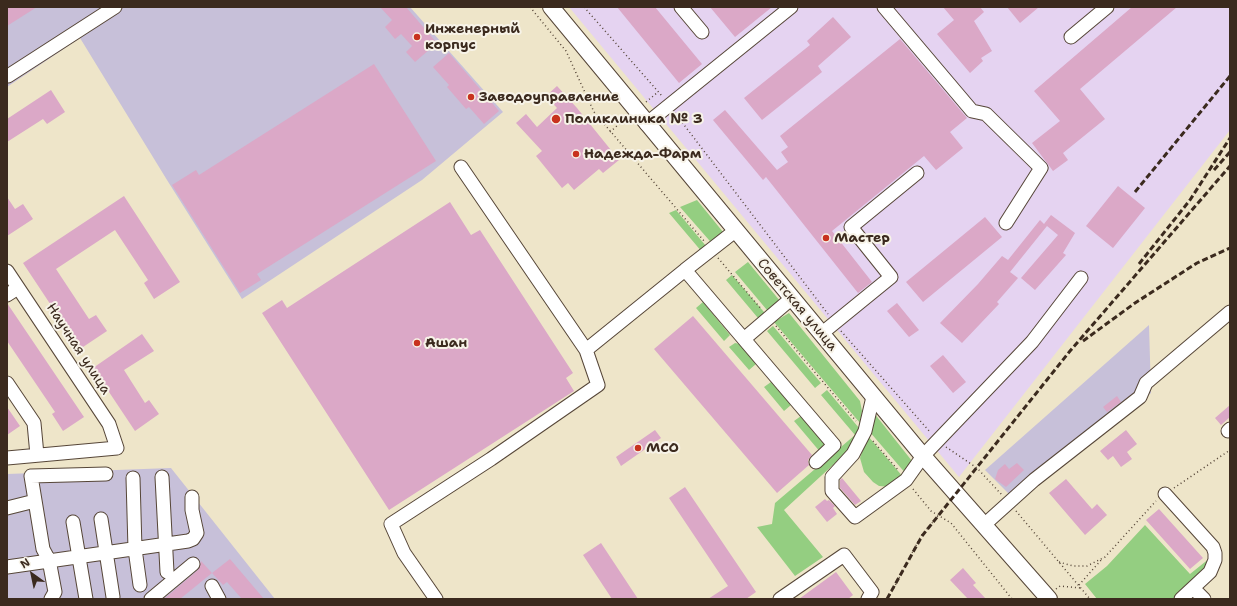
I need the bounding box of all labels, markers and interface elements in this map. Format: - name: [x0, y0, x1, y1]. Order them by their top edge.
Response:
- place label: Инженерный корпус: [425, 21, 520, 54]
- marker: Инженерный корпус: [412, 32, 422, 42]
- place label: Заводоуправление: [479, 89, 619, 105]
- marker: Заводоуправление: [466, 92, 476, 102]
- place label: Поликлиника № 3: [565, 111, 703, 127]
- marker: Поликлиника № 3: [550, 113, 562, 125]
- place label: Надежда-Фарм: [584, 146, 701, 162]
- marker: Надежда-Фарм: [571, 149, 581, 159]
- place label: Мастер: [834, 230, 890, 246]
- marker: Мастер: [821, 233, 831, 243]
- street label: Советская улица: [753, 255, 841, 355]
- street label: Научная улица: [42, 300, 114, 398]
- place label: Ашан: [425, 335, 467, 351]
- marker: Ашан: [412, 338, 422, 348]
- place label: МСО: [646, 440, 679, 456]
- marker: МСО: [633, 443, 643, 453]
- north arrow: [12, 554, 52, 594]
- text: N: [17, 555, 33, 572]

